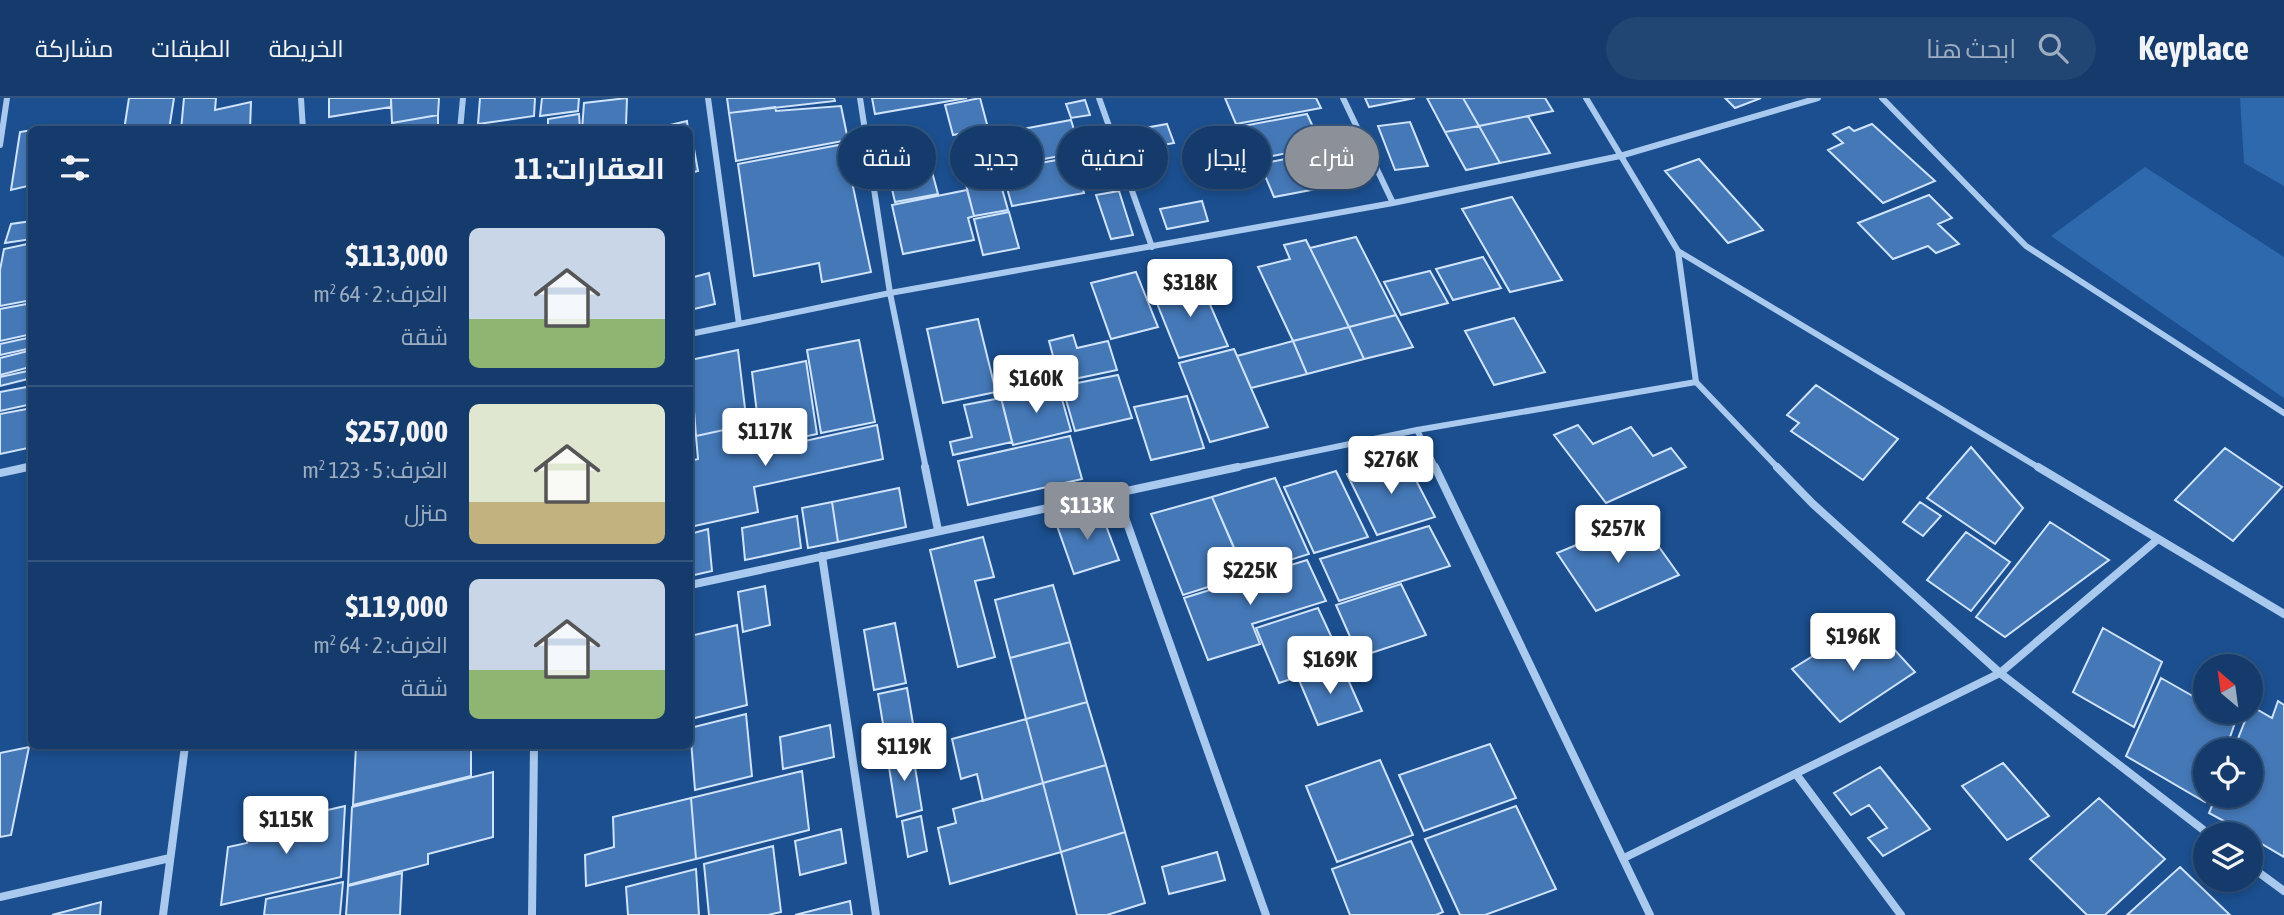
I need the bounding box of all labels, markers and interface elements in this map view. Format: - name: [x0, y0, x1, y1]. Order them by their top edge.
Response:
- search box: [1606, 17, 2096, 80]
- icon: search: [2034, 29, 2072, 67]
- text: Keyplace: [2138, 29, 2249, 67]
- text: ابحث هنا: [1926, 34, 2016, 64]
- text: مشاركة: [35, 35, 113, 62]
- text: الطبقات: [151, 35, 231, 62]
- text: الخريطة: [269, 35, 344, 62]
- chip: شقة: [838, 126, 936, 189]
- chip: جديد: [950, 126, 1043, 189]
- chip: تصفية: [1057, 126, 1168, 189]
- chip: إيجار: [1182, 126, 1271, 189]
- chip: شراء: [1285, 126, 1379, 189]
- icon: filters: [56, 149, 94, 187]
- text: العقارات: 11: [514, 151, 665, 185]
- text: $113,000: [345, 238, 448, 272]
- icon: home: [525, 256, 609, 340]
- pin: $318K: [1141, 260, 1239, 319]
- text: $318K: [1163, 269, 1217, 295]
- text: الغرف: 2 · 64 m²: [313, 281, 448, 307]
- text: شقة: [401, 324, 448, 350]
- pin: $160K: [987, 356, 1085, 415]
- text: $160K: [1009, 365, 1063, 391]
- pin: $117K: [716, 408, 814, 468]
- text: $257,000: [345, 414, 448, 448]
- text: $117K: [738, 418, 792, 444]
- icon: home: [525, 432, 609, 516]
- pin: $276K: [1342, 436, 1440, 496]
- text: $276K: [1364, 446, 1418, 472]
- text: الغرف: 5 · 123 m²: [302, 457, 448, 483]
- pin: $113K: [1038, 482, 1136, 542]
- text: $113K: [1060, 492, 1114, 518]
- text: منزل: [404, 500, 448, 526]
- pin: $257K: [1569, 505, 1667, 565]
- text: $257K: [1591, 515, 1645, 541]
- pin: $225K: [1201, 547, 1299, 607]
- text: $225K: [1223, 557, 1277, 583]
- text: $119,000: [345, 589, 448, 623]
- icon: home: [525, 607, 609, 691]
- pin: $196K: [1804, 614, 1902, 673]
- text: $196K: [1826, 623, 1880, 649]
- text: الغرف: 2 · 64 m²: [313, 632, 448, 658]
- pin: $169K: [1281, 636, 1379, 696]
- text: $169K: [1303, 646, 1357, 672]
- north arrow: [2193, 654, 2263, 724]
- map controls: [2193, 654, 2263, 892]
- text: شقة: [401, 675, 448, 701]
- pin: $119K: [855, 724, 953, 783]
- text: $119K: [877, 733, 931, 759]
- button: locate: [2193, 738, 2263, 808]
- pin: $115K: [237, 796, 335, 856]
- text: $115K: [259, 806, 313, 832]
- button: layers: [2193, 822, 2263, 892]

